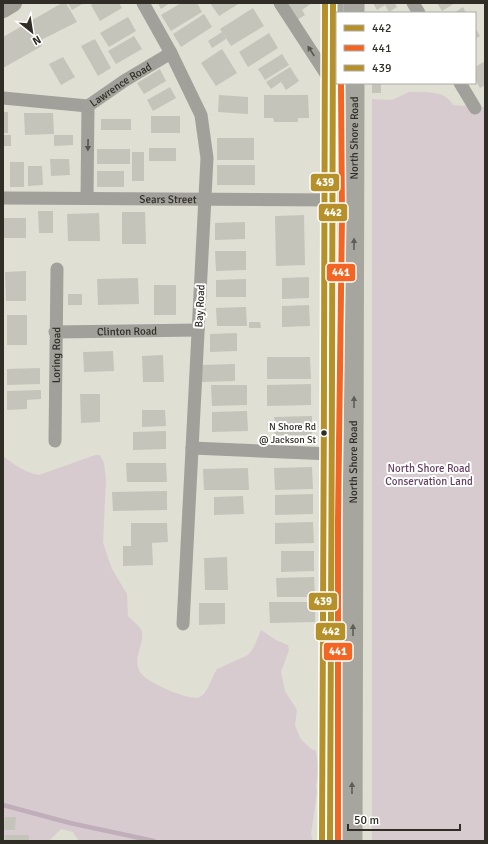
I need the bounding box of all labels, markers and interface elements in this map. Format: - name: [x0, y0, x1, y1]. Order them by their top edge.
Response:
- north arrow: [12, 12, 52, 52]
- legend: [336, 12, 476, 84]
- text: 442: [372, 21, 391, 36]
- text: N: [30, 33, 43, 48]
- text: 441: [372, 41, 391, 56]
- one-way arrow: [307, 46, 315, 56]
- street label: Lawrence Road: [87, 60, 154, 109]
- text: 439: [372, 61, 391, 76]
- street label: North Shore Road: [347, 96, 360, 180]
- one-way arrow: [85, 139, 91, 152]
- line badge: 439: [310, 173, 340, 192]
- text: 439: [316, 176, 334, 189]
- street label: Sears Street: [139, 192, 197, 206]
- line badge: 442: [318, 203, 348, 222]
- text: 442: [324, 206, 342, 219]
- one-way arrow: [351, 237, 357, 250]
- line badge: 441: [326, 263, 356, 282]
- text: 441: [332, 266, 350, 279]
- street label: Bay Road: [192, 284, 208, 328]
- street label: Clinton Road: [97, 324, 157, 338]
- street label: Loring Road: [49, 327, 63, 383]
- one-way arrow: [351, 395, 357, 408]
- street label: North Shore Road: [346, 420, 360, 504]
- place label: N Shore Rd @ Jackson St: [259, 421, 316, 446]
- marker: N Shore Rd @ Jackson St: [319, 428, 329, 438]
- park label: North Shore Road Conservation Land: [385, 462, 473, 488]
- line badge: 439: [308, 592, 338, 611]
- text: 439: [314, 595, 332, 608]
- line badge: 442: [315, 622, 346, 641]
- one-way arrow: [350, 623, 356, 636]
- text: 442: [322, 625, 340, 638]
- line badge: 441: [323, 642, 353, 661]
- text: 441: [329, 645, 347, 658]
- one-way arrow: [349, 781, 355, 794]
- scale bar: [348, 806, 460, 832]
- text: 50 m: [354, 813, 379, 828]

